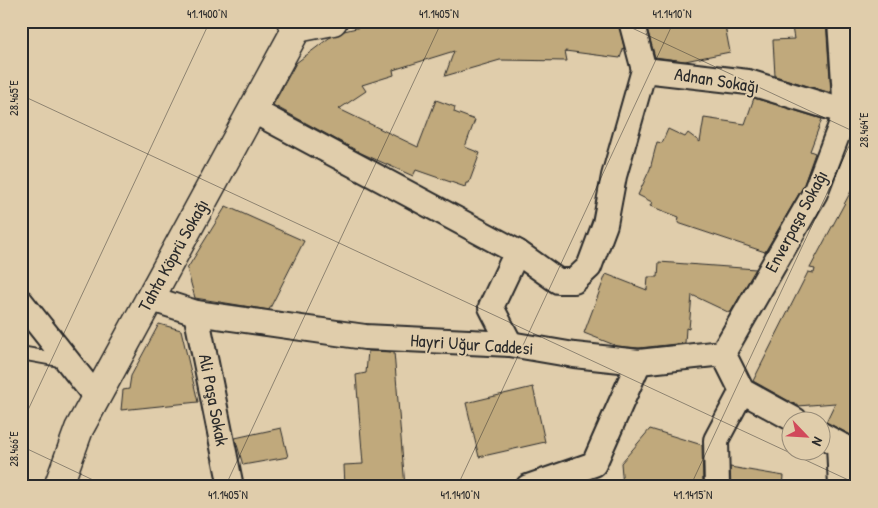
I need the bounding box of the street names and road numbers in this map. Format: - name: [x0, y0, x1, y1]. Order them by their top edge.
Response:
- street label: Adnan Sokağı: [673, 61, 761, 99]
- street label: Enverpaşa Sokağı: [759, 166, 833, 276]
- street label: Tahta Köprü Sokağı: [132, 194, 214, 316]
- street label: Hayri Uğur Caddesi: [410, 327, 534, 361]
- street label: Ali Paşa Sokak: [193, 352, 235, 449]

